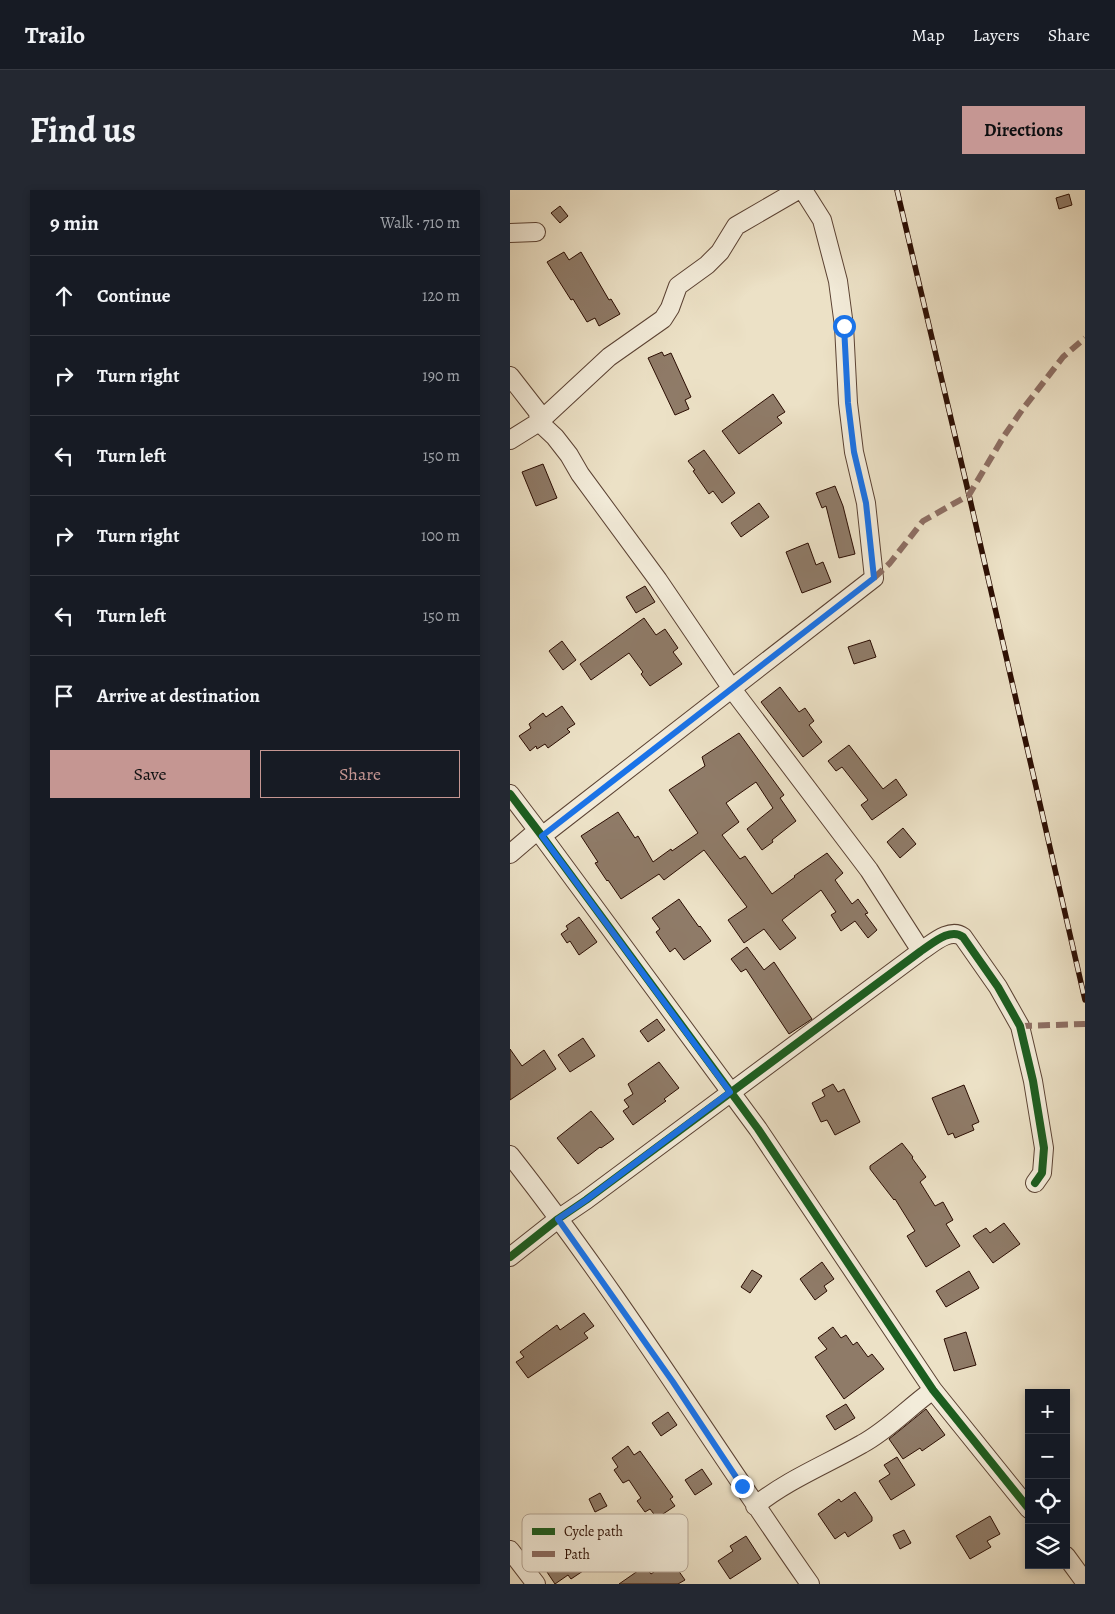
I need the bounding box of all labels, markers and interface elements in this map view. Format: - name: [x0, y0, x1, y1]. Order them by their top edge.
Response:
- text: Trailo: [25, 19, 85, 51]
- text: Map: [912, 23, 945, 47]
- text: Layers: [973, 23, 1020, 47]
- text: Share: [1048, 23, 1090, 47]
- text: Find us: [30, 106, 136, 154]
- button: Directions: [962, 106, 1085, 154]
- text: 9 min: [50, 209, 99, 237]
- text: Walk · 710 m: [380, 212, 460, 234]
- icon: ahead: [50, 282, 78, 310]
- text: Continue: [97, 283, 171, 309]
- text: 120 m: [422, 285, 460, 307]
- route start: [833, 315, 856, 338]
- icon: right: [50, 362, 78, 390]
- text: Turn right: [97, 363, 179, 389]
- text: 190 m: [422, 365, 460, 387]
- icon: left: [50, 442, 78, 470]
- text: Turn left: [97, 443, 166, 469]
- text: 150 m: [423, 445, 460, 467]
- icon: right: [50, 522, 78, 550]
- text: Turn right: [97, 523, 179, 549]
- text: 100 m: [421, 525, 460, 547]
- icon: left: [50, 602, 78, 630]
- text: Turn left: [97, 603, 166, 629]
- text: 150 m: [423, 605, 460, 627]
- icon: arrive: [50, 682, 78, 710]
- text: Arrive at destination: [97, 683, 260, 709]
- button: Save: [50, 750, 250, 798]
- button: Share: [260, 750, 460, 798]
- map controls: [1025, 1389, 1070, 1569]
- button: +: [1025, 1389, 1070, 1434]
- button: −: [1025, 1434, 1070, 1479]
- route end: [731, 1475, 754, 1498]
- button: locate: [1025, 1479, 1070, 1524]
- legend: [522, 1514, 688, 1572]
- text: Cycle path: [564, 1522, 624, 1541]
- button: layers: [1025, 1524, 1070, 1569]
- text: Path: [564, 1545, 591, 1564]

